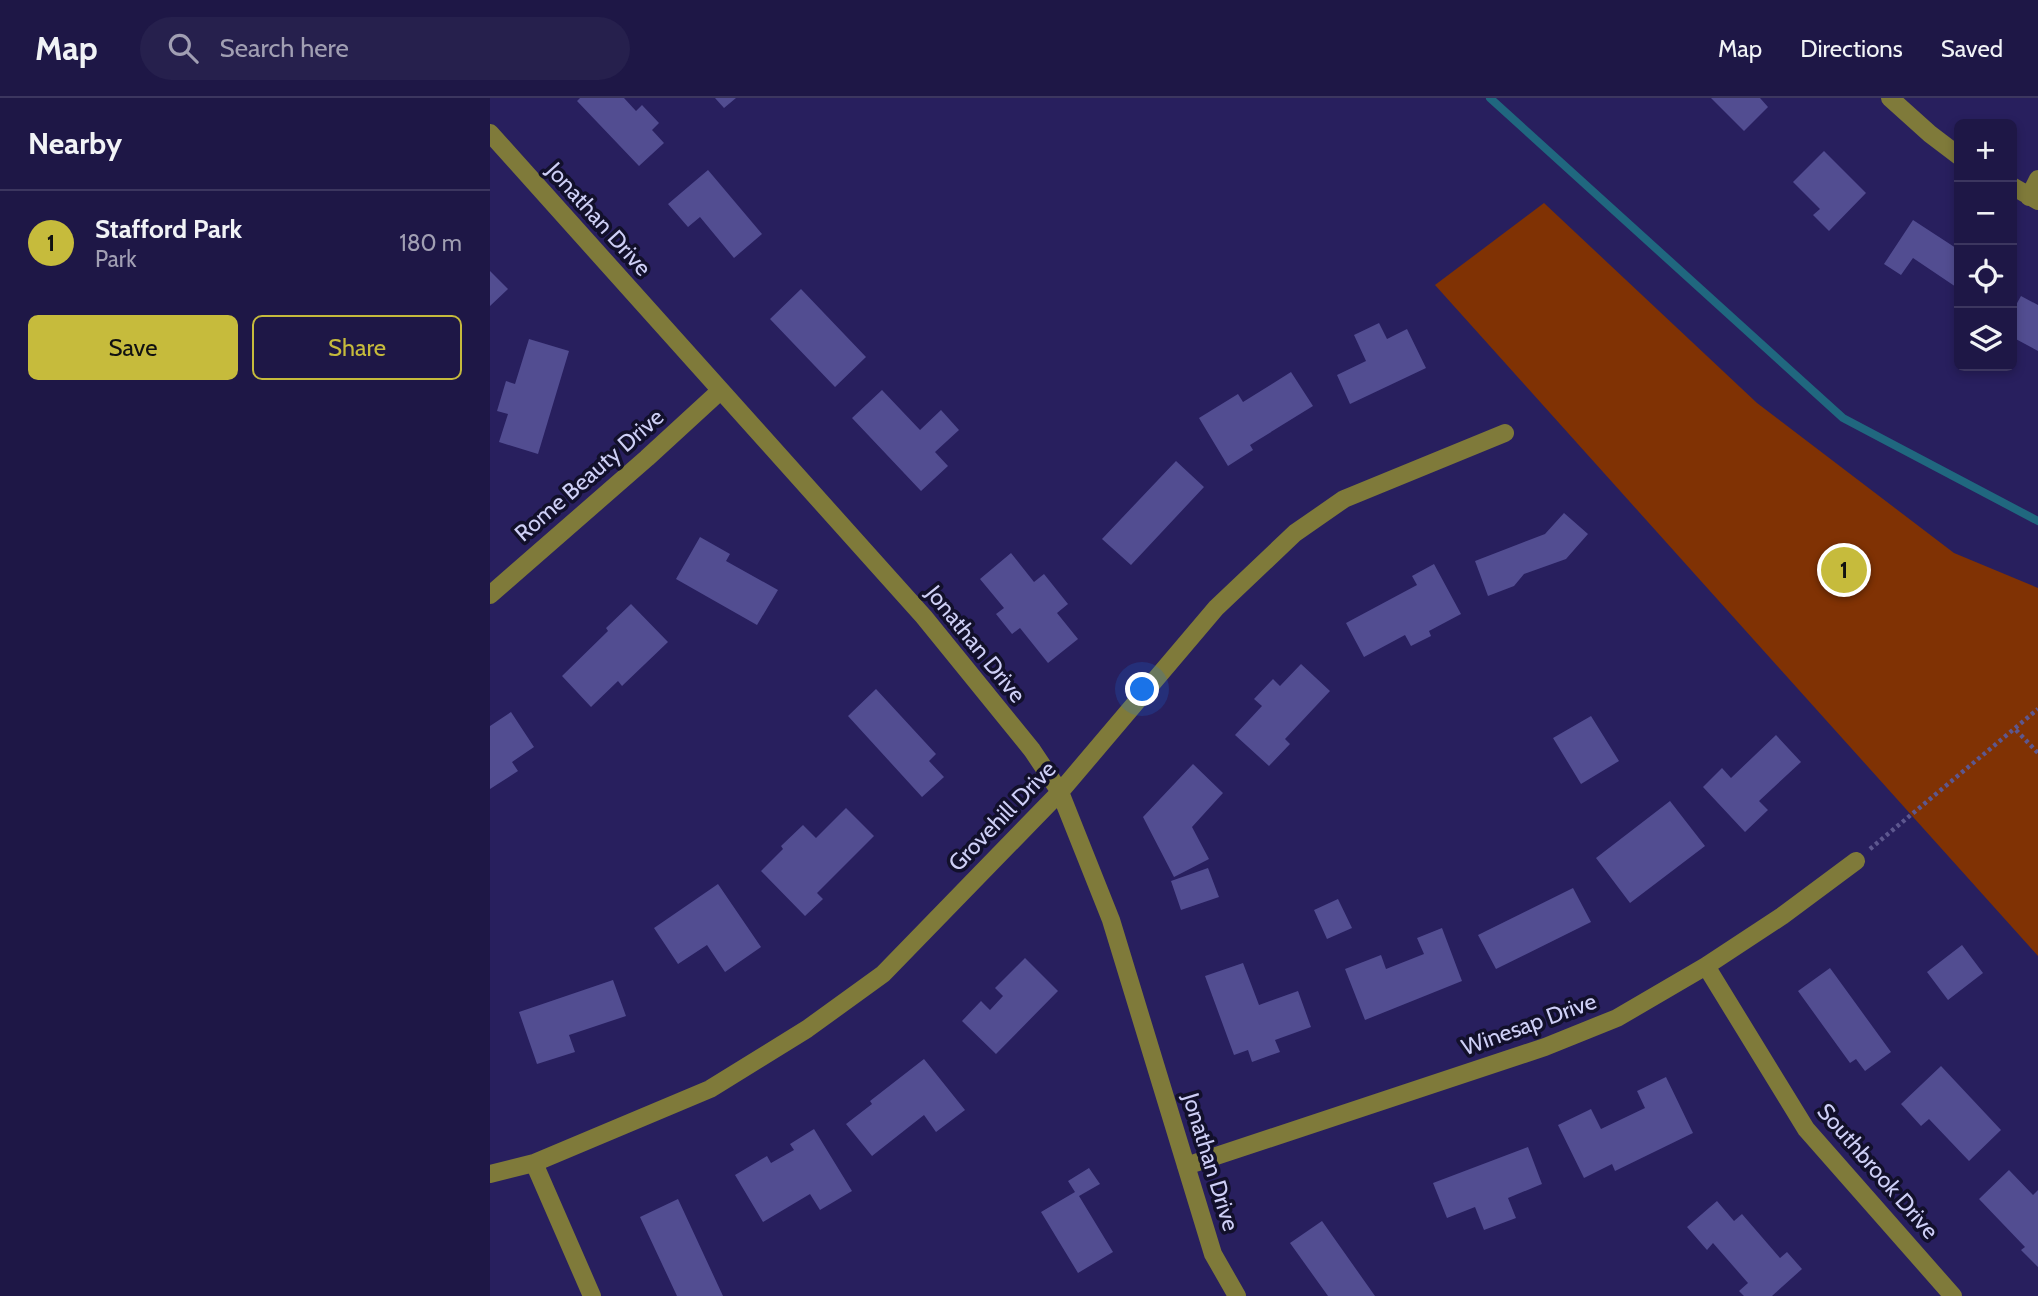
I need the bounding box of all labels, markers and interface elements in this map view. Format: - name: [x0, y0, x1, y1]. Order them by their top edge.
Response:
- search box: [140, 17, 630, 80]
- text: Map: [35, 28, 98, 68]
- icon: search: [164, 29, 202, 67]
- text: Search here: [220, 32, 349, 64]
- text: Map: [1718, 34, 1762, 63]
- text: Directions: [1800, 34, 1903, 63]
- text: Saved: [1941, 34, 2003, 63]
- map controls: [1954, 119, 2017, 371]
- button: +: [1954, 119, 2017, 182]
- text: Nearby: [28, 125, 122, 162]
- street label: Jonathan Drive: [540, 156, 657, 282]
- button: −: [1954, 182, 2017, 245]
- text: Stafford Park: [95, 213, 242, 245]
- text: 1: [47, 229, 55, 257]
- text: 180 m: [399, 229, 462, 257]
- text: Park: [95, 245, 136, 273]
- button: locate: [1954, 245, 2017, 308]
- button: layers: [1954, 308, 2017, 371]
- button: Save: [28, 315, 238, 380]
- button: Share: [252, 315, 462, 380]
- street label: Rome Beauty Drive: [509, 403, 669, 547]
- pin: 1: [1821, 544, 1867, 596]
- street label: Jonathan Drive: [920, 579, 1032, 708]
- your location: [1125, 672, 1159, 706]
- street label: Grovehill Drive: [942, 755, 1062, 877]
- street label: Winesap Drive: [1458, 987, 1600, 1061]
- street label: Jonathan Drive: [1176, 1089, 1245, 1235]
- street label: Southbrook Drive: [1812, 1097, 1945, 1245]

